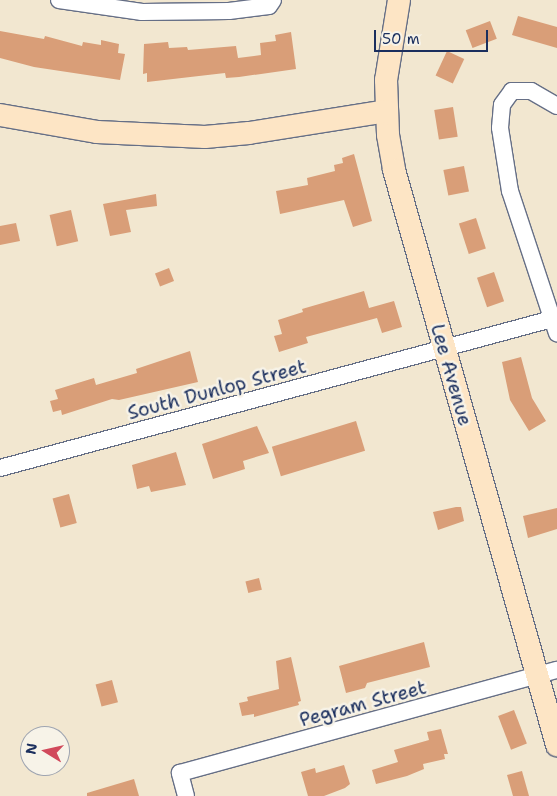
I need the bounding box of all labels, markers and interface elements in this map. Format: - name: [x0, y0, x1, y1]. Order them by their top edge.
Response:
- scale bar: [377, 20, 491, 52]
- text: 50 m: [382, 29, 420, 49]
- street label: Lee Avenue: [426, 321, 476, 429]
- street label: South Dunlop Street: [125, 355, 309, 425]
- street label: Pegram Street: [297, 676, 429, 732]
- north arrow: [20, 726, 70, 776]
- text: N: [21, 742, 41, 756]

